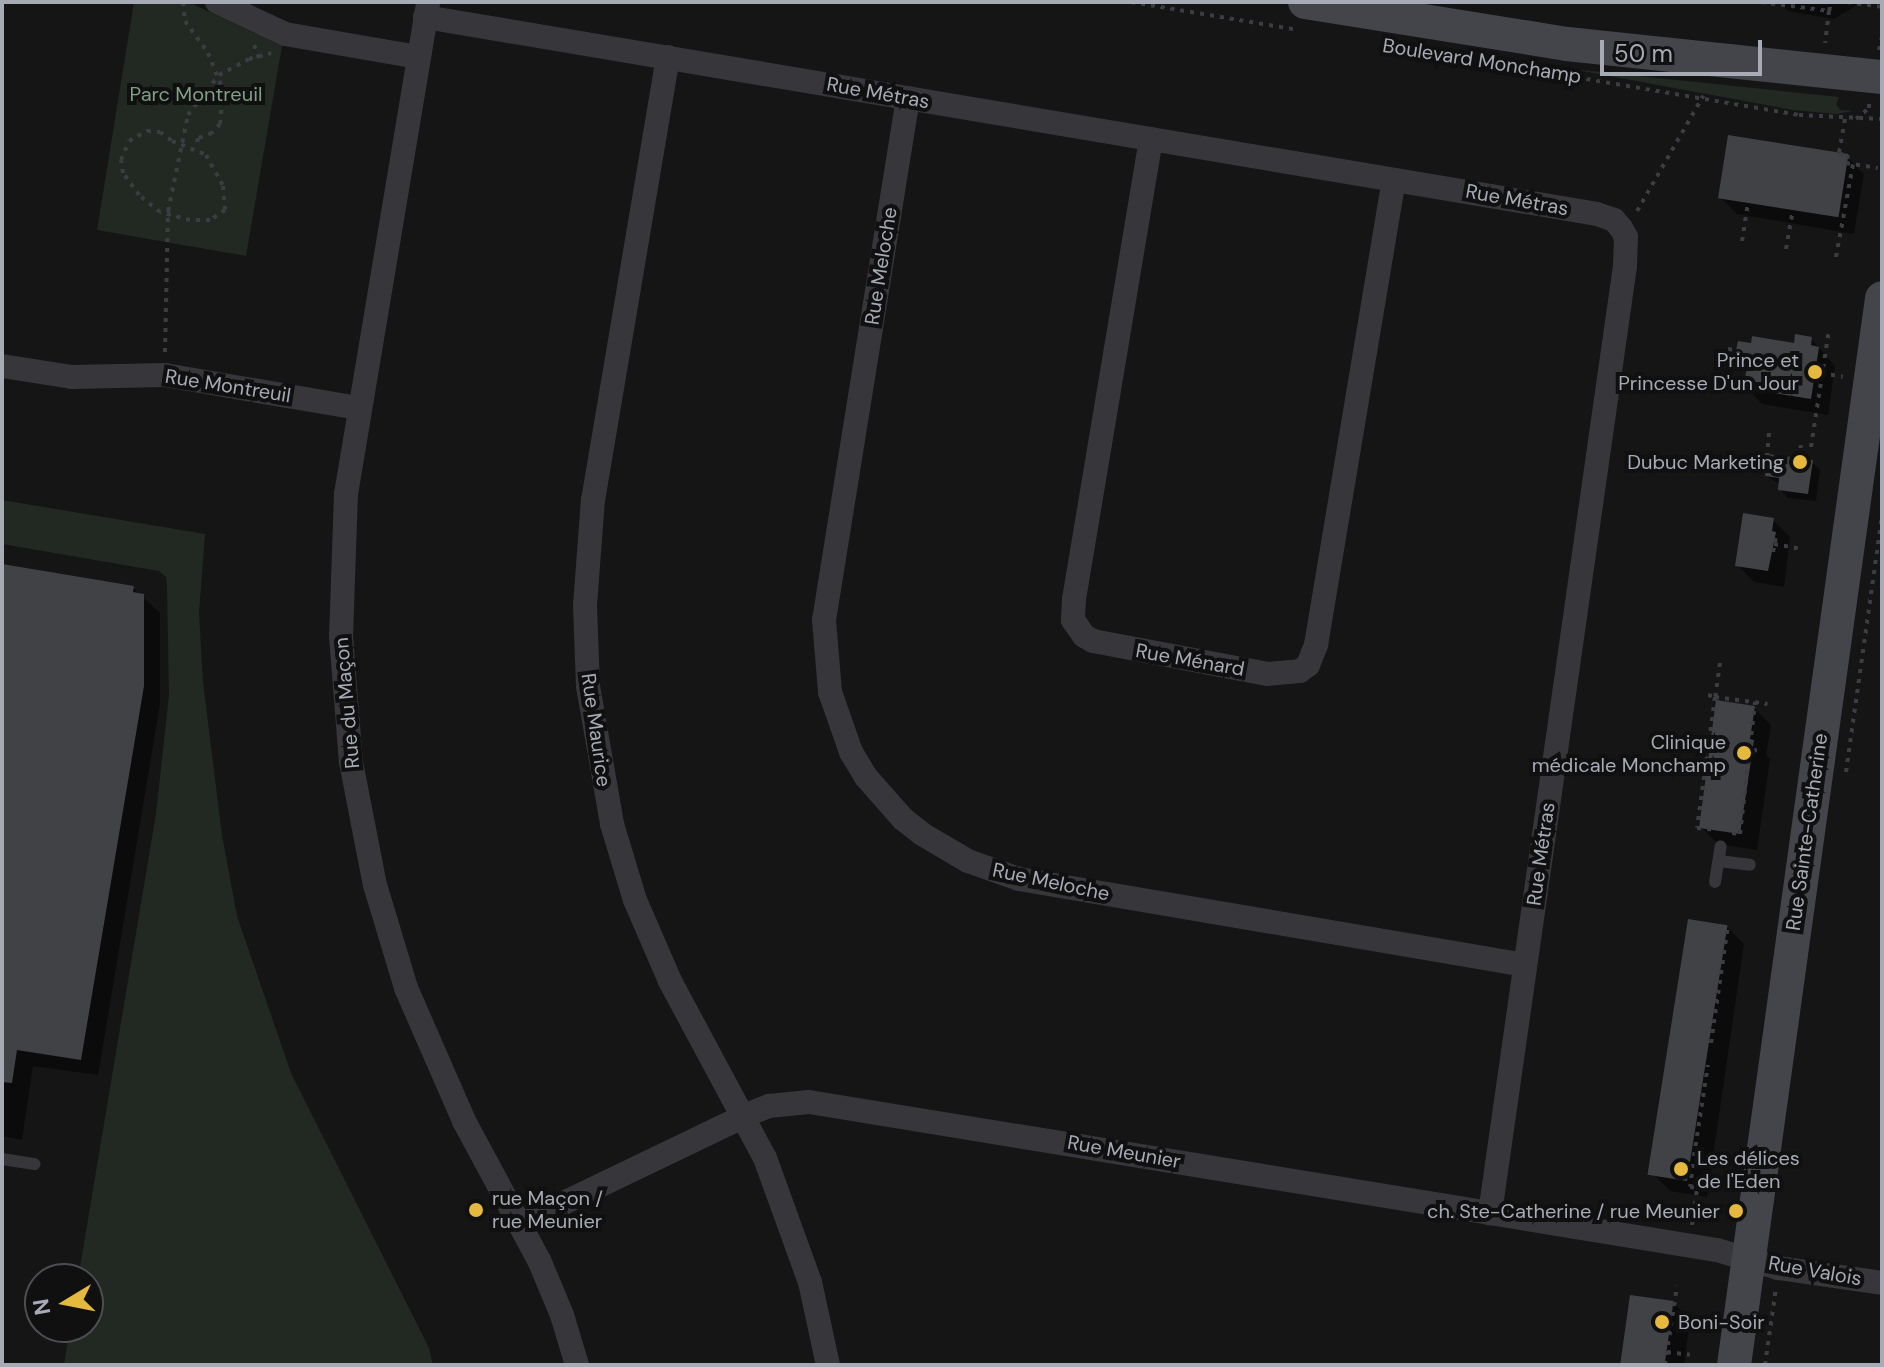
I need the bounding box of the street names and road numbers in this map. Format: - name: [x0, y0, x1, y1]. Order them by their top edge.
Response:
- street label: Boulevard Monchamp: [1381, 33, 1583, 89]
- street label: Rue Métras: [825, 72, 931, 114]
- street label: Rue Métras: [1464, 179, 1570, 221]
- street label: Rue Meloche: [860, 205, 902, 327]
- street label: Rue Montreuil: [163, 364, 293, 408]
- street label: Rue du Maçon: [329, 636, 365, 770]
- street label: Rue Ménard: [1134, 639, 1246, 681]
- street label: Rue Maurice: [576, 672, 616, 788]
- street label: Rue Sainte-Catherine: [1781, 732, 1833, 932]
- street label: Rue Métras: [1522, 801, 1560, 907]
- street label: Rue Meloche: [990, 858, 1112, 906]
- street label: Rue Meunier: [1065, 1130, 1183, 1174]
- street label: Rue Valois: [1766, 1251, 1864, 1291]

